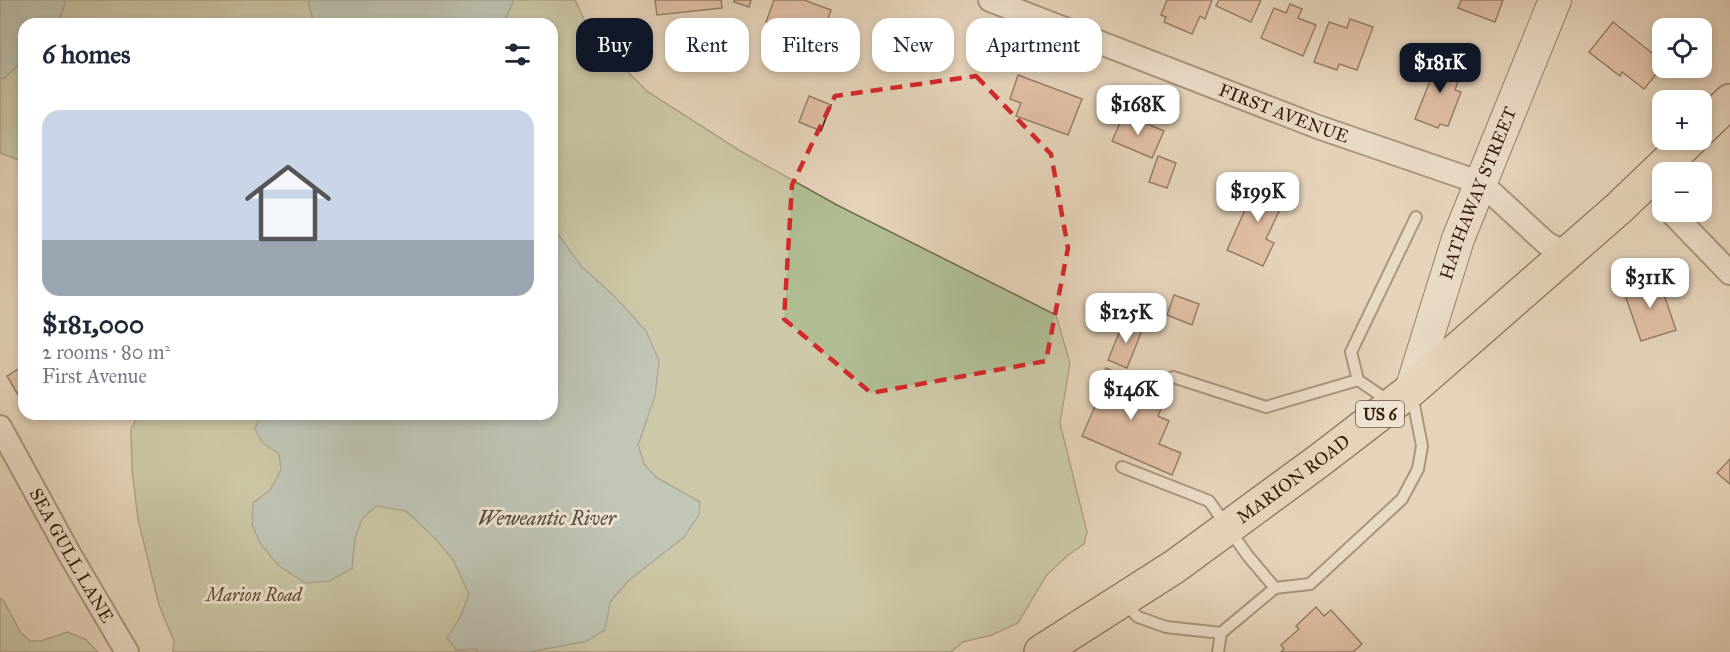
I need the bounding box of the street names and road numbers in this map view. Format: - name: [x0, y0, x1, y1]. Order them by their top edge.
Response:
- street label: FIRST AVENUE: [1216, 79, 1352, 148]
- street label: HATHAWAY STREET: [1435, 104, 1521, 282]
- road number: US 6: [1356, 401, 1404, 427]
- street label: MARION ROAD: [1232, 430, 1354, 528]
- street label: SEA GULL LANE: [25, 484, 118, 627]

